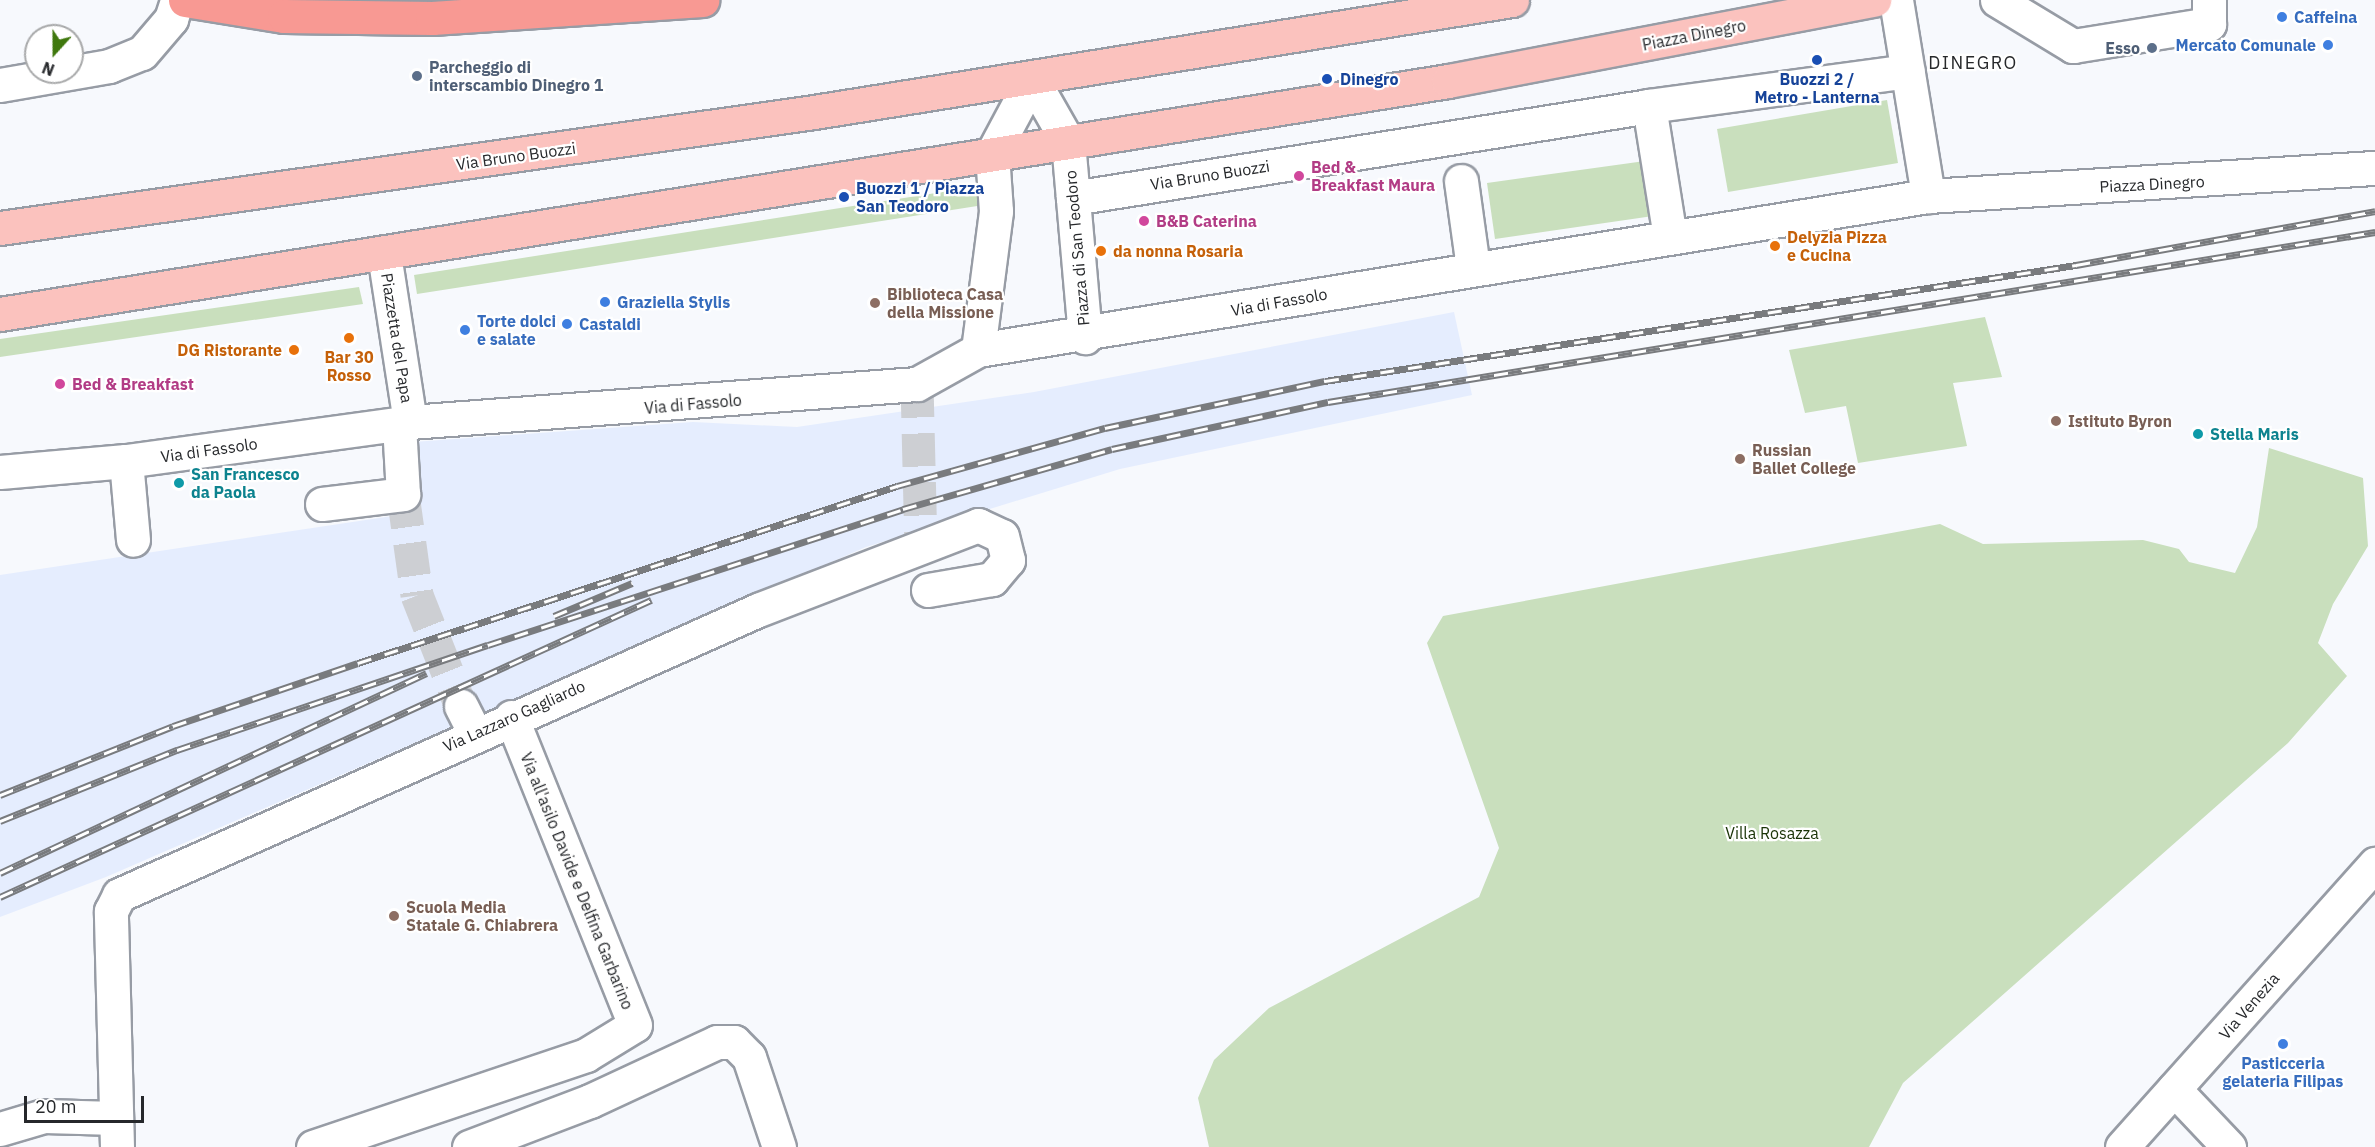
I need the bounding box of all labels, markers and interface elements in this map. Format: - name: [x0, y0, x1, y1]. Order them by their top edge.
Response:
- place label: Caffeina: [2294, 7, 2357, 27]
- marker: Caffeina: [2275, 10, 2289, 24]
- street label: Piazza Dinegro: [1641, 16, 1747, 54]
- north arrow: [24, 24, 84, 84]
- place label: Mercato Comunale: [2176, 35, 2316, 55]
- place label: Esso: [2105, 38, 2140, 58]
- marker: Mercato Comunale: [2321, 38, 2335, 52]
- marker: Esso: [2145, 41, 2159, 55]
- district label: DINEGRO: [1928, 52, 2018, 74]
- marker: Buozzi 2 / Metro - Lanterna: [1810, 53, 1824, 67]
- place label: Parcheggio di interscambio Dinegro 1: [429, 57, 603, 95]
- text: N: [39, 58, 57, 80]
- marker: Parcheggio di interscambio Dinegro 1: [410, 69, 424, 83]
- place label: Dinegro: [1340, 69, 1398, 89]
- place label: Buozzi 2 / Metro - Lanterna: [1755, 69, 1879, 107]
- marker: Dinegro: [1318, 70, 1336, 88]
- street label: Via Bruno Buozzi: [455, 138, 577, 174]
- street label: Via Bruno Buozzi: [1149, 156, 1271, 194]
- place label: Bed & Breakfast Maura: [1311, 157, 1435, 195]
- street label: Piazza di San Teodoro: [1061, 169, 1093, 327]
- marker: Bed & Breakfast Maura: [1292, 169, 1306, 183]
- street label: Piazza Dinegro: [2099, 172, 2205, 196]
- place label: Buozzi 1 / Piazza San Teodoro: [856, 178, 984, 216]
- marker: Buozzi 1 / Piazza San Teodoro: [837, 190, 851, 204]
- place label: B&B Caterina: [1156, 211, 1257, 231]
- marker: B&B Caterina: [1137, 214, 1151, 228]
- place label: Delyzia Pizza e Cucina: [1787, 227, 1887, 265]
- marker: Delyzia Pizza e Cucina: [1768, 239, 1782, 253]
- place label: da nonna Rosaria: [1113, 241, 1243, 261]
- marker: da nonna Rosaria: [1094, 244, 1108, 258]
- street label: Piazzetta del Papa: [377, 272, 417, 404]
- place label: Biblioteca Casa della Missione: [887, 284, 1003, 322]
- street label: Via di Fassolo: [1229, 284, 1329, 320]
- place label: Graziella Stylis: [617, 292, 730, 312]
- marker: Graziella Stylis: [598, 295, 612, 309]
- marker: Biblioteca Casa della Missione: [868, 296, 882, 310]
- place label: Torte dolci e salate: [477, 311, 556, 349]
- place label: Castaldi: [579, 314, 641, 334]
- marker: Castaldi: [560, 317, 574, 331]
- marker: Torte dolci e salate: [458, 323, 472, 337]
- marker: Bar 30 Rosso: [342, 331, 356, 345]
- place label: DG Ristorante: [177, 340, 282, 360]
- marker: DG Ristorante: [287, 343, 301, 357]
- place label: Bar 30 Rosso: [324, 347, 374, 385]
- place label: Bed & Breakfast: [72, 374, 194, 394]
- marker: Bed & Breakfast: [53, 377, 67, 391]
- street label: Via di Fassolo: [643, 390, 743, 418]
- place label: Istituto Byron: [2068, 411, 2172, 431]
- marker: Istituto Byron: [2049, 414, 2063, 428]
- place label: Stella Maris: [2210, 424, 2299, 444]
- marker: Stella Maris: [2191, 427, 2205, 441]
- street label: Via di Fassolo: [159, 434, 259, 466]
- place label: Russian Ballet College: [1752, 440, 1856, 478]
- marker: Russian Ballet College: [1733, 452, 1747, 466]
- place label: San Francesco da Paola: [191, 464, 300, 502]
- marker: San Francesco da Paola: [172, 476, 186, 490]
- street label: Via Lazzaro Gagliardo: [440, 676, 588, 756]
- street label: Via all'asilo Davide e Delfina Garbarino: [516, 750, 638, 1012]
- park label: Villa Rosazza: [1725, 823, 1819, 843]
- place label: Scuola Media Statale G. Chiabrera: [406, 897, 558, 935]
- marker: Scuola Media Statale G. Chiabrera: [387, 909, 401, 923]
- street label: Via Venezia: [2215, 969, 2283, 1043]
- marker: Pasticceria gelateria Filipas: [2276, 1037, 2290, 1051]
- place label: Pasticceria gelateria Filipas: [2223, 1053, 2343, 1091]
- scale bar: [27, 1084, 147, 1122]
- text: 20 m: [35, 1095, 77, 1118]

